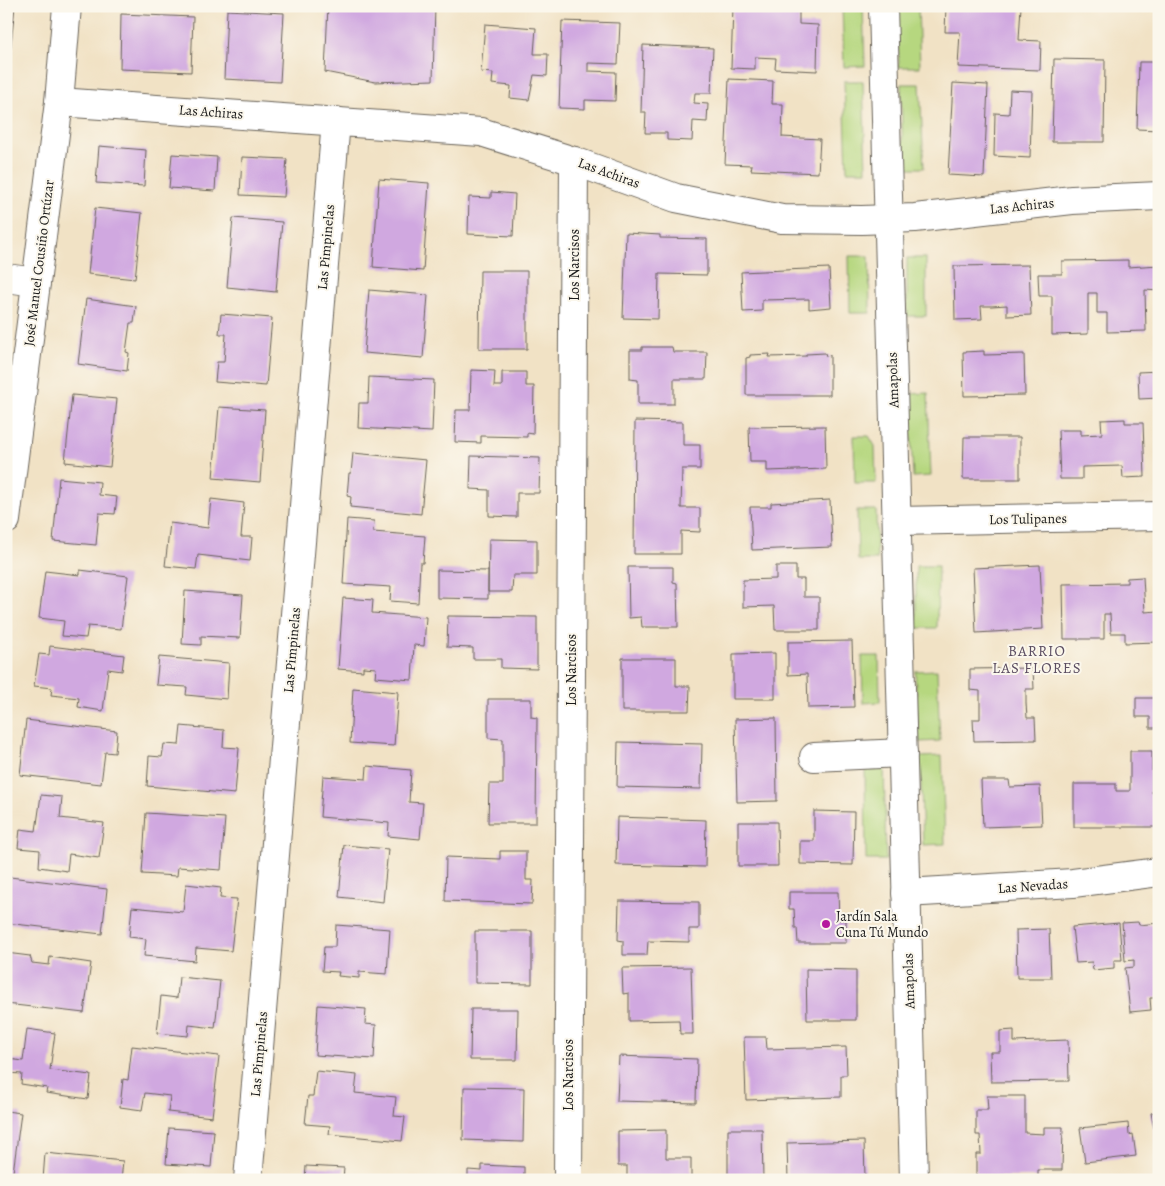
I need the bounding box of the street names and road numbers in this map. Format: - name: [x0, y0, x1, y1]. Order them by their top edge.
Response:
- street label: Las Achiras: [178, 100, 244, 124]
- street label: Las Achiras: [575, 153, 643, 193]
- street label: José Manuel Cousiño Ortúzar: [19, 178, 59, 347]
- street label: Las Achiras: [989, 193, 1055, 219]
- street label: Las Pimpinelas: [313, 203, 339, 291]
- street label: Los Narcisos: [565, 229, 584, 301]
- street label: Amapolas: [883, 352, 904, 409]
- street label: Los Tulipanes: [989, 509, 1067, 529]
- street label: Las Pimpinelas: [279, 606, 305, 694]
- street label: Los Narcisos: [562, 634, 581, 706]
- street label: Las Nevadas: [997, 874, 1069, 898]
- street label: Amapolas: [899, 953, 920, 1010]
- street label: Las Pimpinelas: [246, 1010, 272, 1098]
- street label: Los Narcisos: [559, 1039, 578, 1111]

